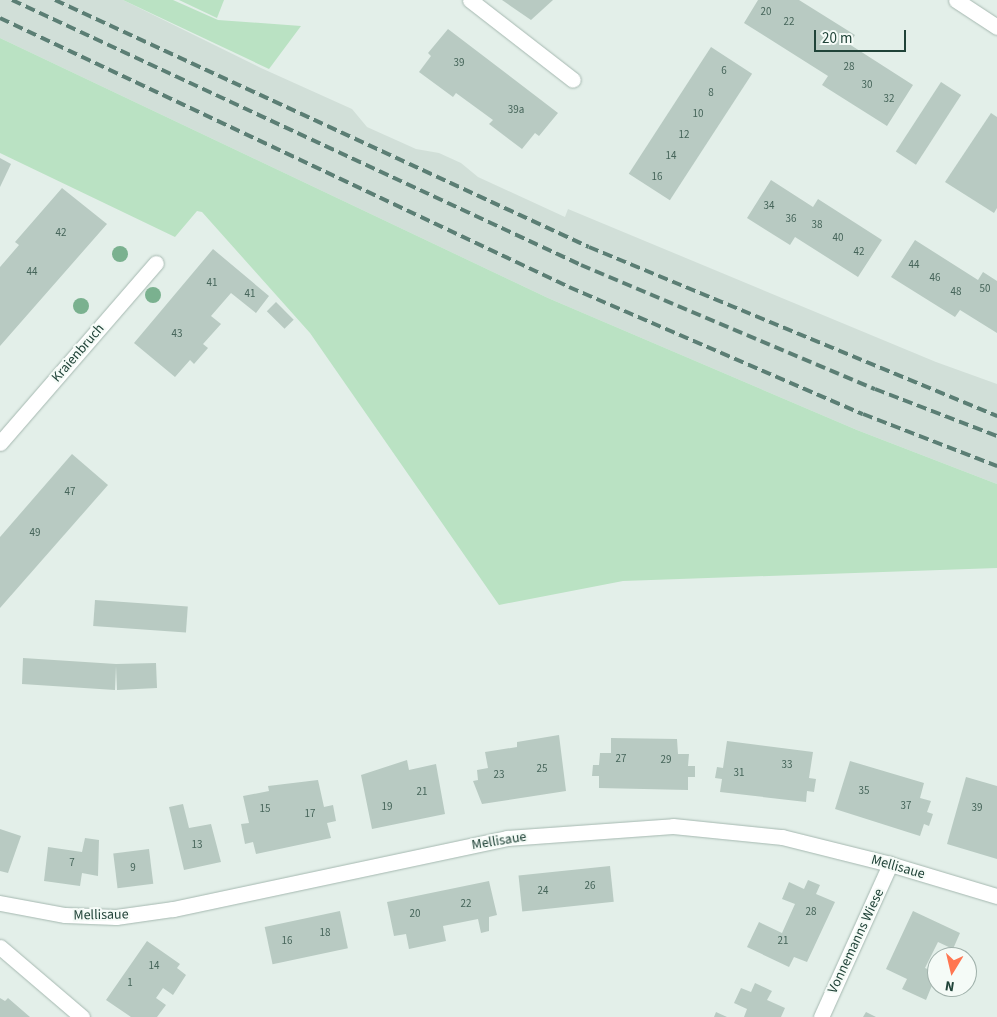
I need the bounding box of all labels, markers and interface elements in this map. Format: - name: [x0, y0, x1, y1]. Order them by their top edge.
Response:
- house number: 20: [761, 5, 771, 19]
- house number: 22: [784, 15, 794, 29]
- scale bar: [817, 20, 910, 52]
- text: 20 m: [822, 28, 852, 49]
- house number: 39: [454, 56, 464, 70]
- house number: 28: [844, 60, 854, 74]
- house number: 6: [721, 64, 727, 78]
- house number: 30: [862, 78, 872, 92]
- house number: 8: [708, 86, 714, 100]
- house number: 32: [884, 92, 894, 106]
- house number: 39a: [508, 103, 524, 117]
- house number: 10: [693, 107, 703, 121]
- house number: 12: [679, 128, 689, 142]
- house number: 14: [666, 149, 676, 163]
- house number: 16: [652, 170, 662, 184]
- house number: 34: [764, 199, 774, 213]
- house number: 36: [786, 212, 796, 226]
- house number: 38: [812, 218, 822, 232]
- house number: 42: [56, 226, 66, 240]
- house number: 40: [833, 231, 843, 245]
- house number: 42: [854, 245, 864, 259]
- house number: 44: [909, 258, 919, 272]
- house number: 44: [27, 265, 37, 279]
- house number: 46: [930, 271, 940, 285]
- house number: 41: [207, 276, 217, 290]
- house number: 50: [980, 282, 990, 296]
- house number: 48: [951, 285, 961, 299]
- house number: 41: [245, 287, 255, 301]
- street label: Kraienbruch: [48, 320, 108, 386]
- house number: 43: [172, 327, 182, 341]
- house number: 47: [65, 485, 75, 499]
- house number: 49: [30, 526, 40, 540]
- house number: 27: [616, 752, 626, 766]
- house number: 29: [661, 753, 671, 767]
- house number: 33: [782, 758, 792, 772]
- house number: 25: [537, 762, 547, 776]
- house number: 31: [734, 766, 744, 780]
- house number: 23: [494, 768, 504, 782]
- house number: 35: [859, 784, 869, 798]
- house number: 21: [417, 785, 427, 799]
- house number: 37: [901, 799, 911, 813]
- house number: 19: [382, 800, 392, 814]
- house number: 39: [972, 801, 982, 815]
- house number: 15: [260, 802, 270, 816]
- house number: 17: [305, 807, 315, 821]
- street label: Mellisaue: [470, 828, 528, 854]
- house number: 13: [192, 838, 202, 852]
- street label: Mellisaue: [869, 851, 927, 883]
- house number: 7: [69, 856, 75, 870]
- house number: 9: [130, 861, 136, 875]
- house number: 26: [585, 879, 595, 893]
- house number: 24: [538, 884, 548, 898]
- street label: Vonnemanns Wiese: [824, 886, 888, 996]
- house number: 22: [461, 897, 471, 911]
- house number: 28: [806, 905, 816, 919]
- street label: Mellisaue: [73, 906, 129, 924]
- house number: 20: [410, 907, 420, 921]
- house number: 18: [320, 926, 330, 940]
- house number: 16: [282, 934, 292, 948]
- house number: 21: [778, 934, 788, 948]
- north arrow: [927, 947, 977, 997]
- house number: 14: [149, 959, 159, 973]
- text: N: [944, 975, 956, 996]
- house number: 1: [127, 976, 133, 990]

